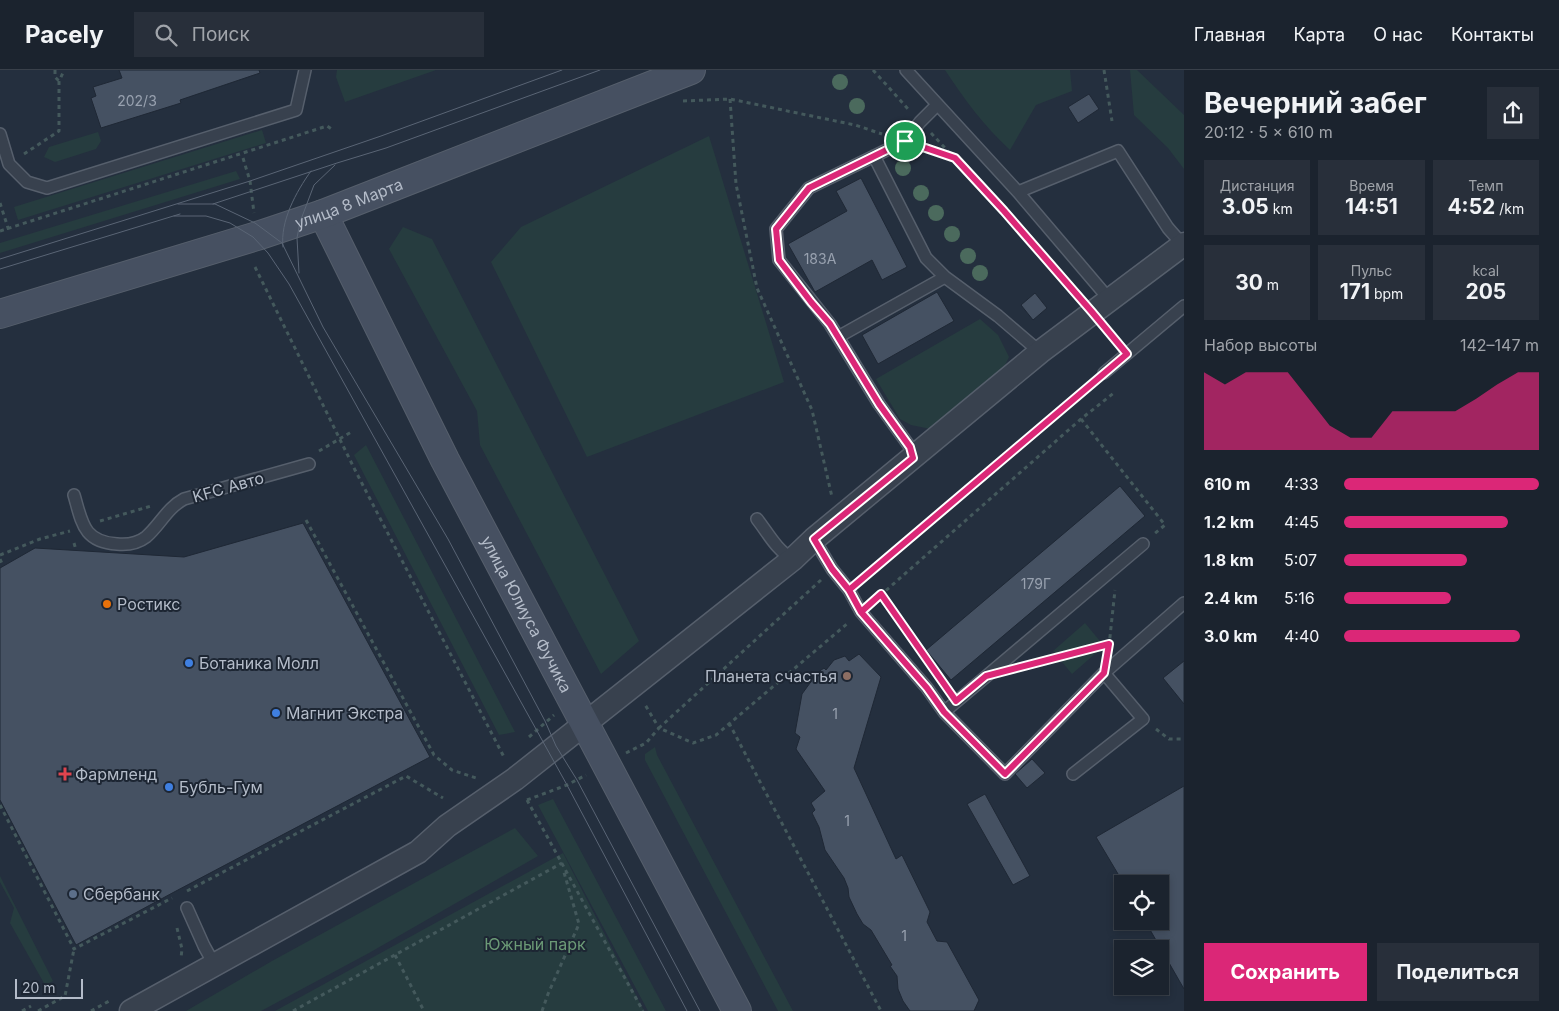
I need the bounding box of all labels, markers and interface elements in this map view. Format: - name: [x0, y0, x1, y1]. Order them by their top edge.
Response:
- search box: [134, 12, 484, 57]
- text: Pacely: [25, 20, 104, 49]
- icon: search: [152, 21, 180, 49]
- text: Поиск: [192, 23, 250, 46]
- text: Главная: [1194, 24, 1265, 45]
- text: Карта: [1293, 24, 1345, 45]
- text: О нас: [1373, 24, 1423, 45]
- text: Контакты: [1451, 24, 1534, 45]
- text: Вечерний забег: [1204, 86, 1427, 120]
- button: share: [1487, 87, 1539, 139]
- house number: 202/3: [117, 92, 157, 109]
- pin: [884, 120, 926, 162]
- text: 20:12 · 5 × 610 m: [1204, 122, 1333, 142]
- icon: arrive: [891, 127, 919, 155]
- street label: улица 8 Марта: [292, 174, 406, 233]
- text: Дистанция: [1220, 177, 1295, 194]
- text: Время: [1349, 177, 1394, 194]
- text: Темп: [1468, 177, 1503, 194]
- text: 3.05: [1222, 194, 1269, 219]
- text: 14:51: [1345, 194, 1398, 219]
- text: 4:52: [1447, 194, 1495, 219]
- text: km: [1269, 200, 1293, 217]
- text: /km: [1495, 200, 1524, 217]
- house number: 183А: [804, 250, 837, 267]
- text: Пульс: [1351, 262, 1392, 279]
- text: kcal: [1472, 262, 1499, 279]
- text: 30: [1235, 270, 1263, 295]
- text: m: [1263, 276, 1279, 293]
- text: 171: [1340, 279, 1370, 304]
- text: 205: [1465, 279, 1506, 304]
- text: bpm: [1370, 285, 1403, 302]
- text: Набор высоты: [1204, 335, 1317, 355]
- text: 142–147 m: [1460, 335, 1539, 355]
- street label: KFC Авто: [190, 467, 266, 507]
- text: 610 m: [1204, 474, 1250, 494]
- text: 4:33: [1284, 474, 1319, 494]
- text: 1.2 km: [1204, 512, 1254, 532]
- text: 4:45: [1284, 512, 1319, 532]
- street label: улица Юлиуса Фучика: [477, 532, 576, 696]
- text: 1.8 km: [1204, 550, 1254, 570]
- text: 5:07: [1284, 550, 1317, 570]
- house number: 179Г: [1021, 575, 1051, 592]
- text: 2.4 km: [1204, 588, 1258, 608]
- text: 5:16: [1284, 588, 1315, 608]
- place label: Ростикс: [117, 594, 180, 614]
- marker: Ростикс: [101, 598, 113, 610]
- text: 3.0 km: [1204, 626, 1257, 646]
- text: 4:40: [1284, 626, 1319, 646]
- place label: Ботаника Молл: [199, 653, 319, 673]
- marker: Ботаника Молл: [183, 657, 195, 669]
- place label: Планета счастья: [705, 666, 837, 686]
- marker: Планета счастья: [841, 670, 853, 682]
- place label: Магнит Экстра: [286, 703, 403, 723]
- house number: 1: [832, 705, 838, 722]
- marker: Магнит Экстра: [270, 707, 282, 719]
- place label: Фармленд: [75, 764, 157, 784]
- marker: Фармленд: [59, 768, 71, 780]
- place label: Бубль-Гум: [179, 777, 263, 797]
- marker: Бубль-Гум: [163, 781, 175, 793]
- house number: 1: [844, 812, 850, 829]
- map controls: [1114, 875, 1169, 995]
- button: locate: [1114, 875, 1169, 930]
- place label: Сбербанк: [83, 884, 160, 904]
- marker: Сбербанк: [67, 888, 79, 900]
- house number: 1: [901, 927, 907, 944]
- park label: Южный парк: [484, 934, 586, 954]
- button: layers: [1114, 940, 1169, 995]
- button: Сохранить: [1204, 943, 1367, 1001]
- button: Поделиться: [1377, 943, 1539, 1001]
- scale bar: [15, 976, 82, 999]
- text: 20 m: [22, 979, 56, 996]

